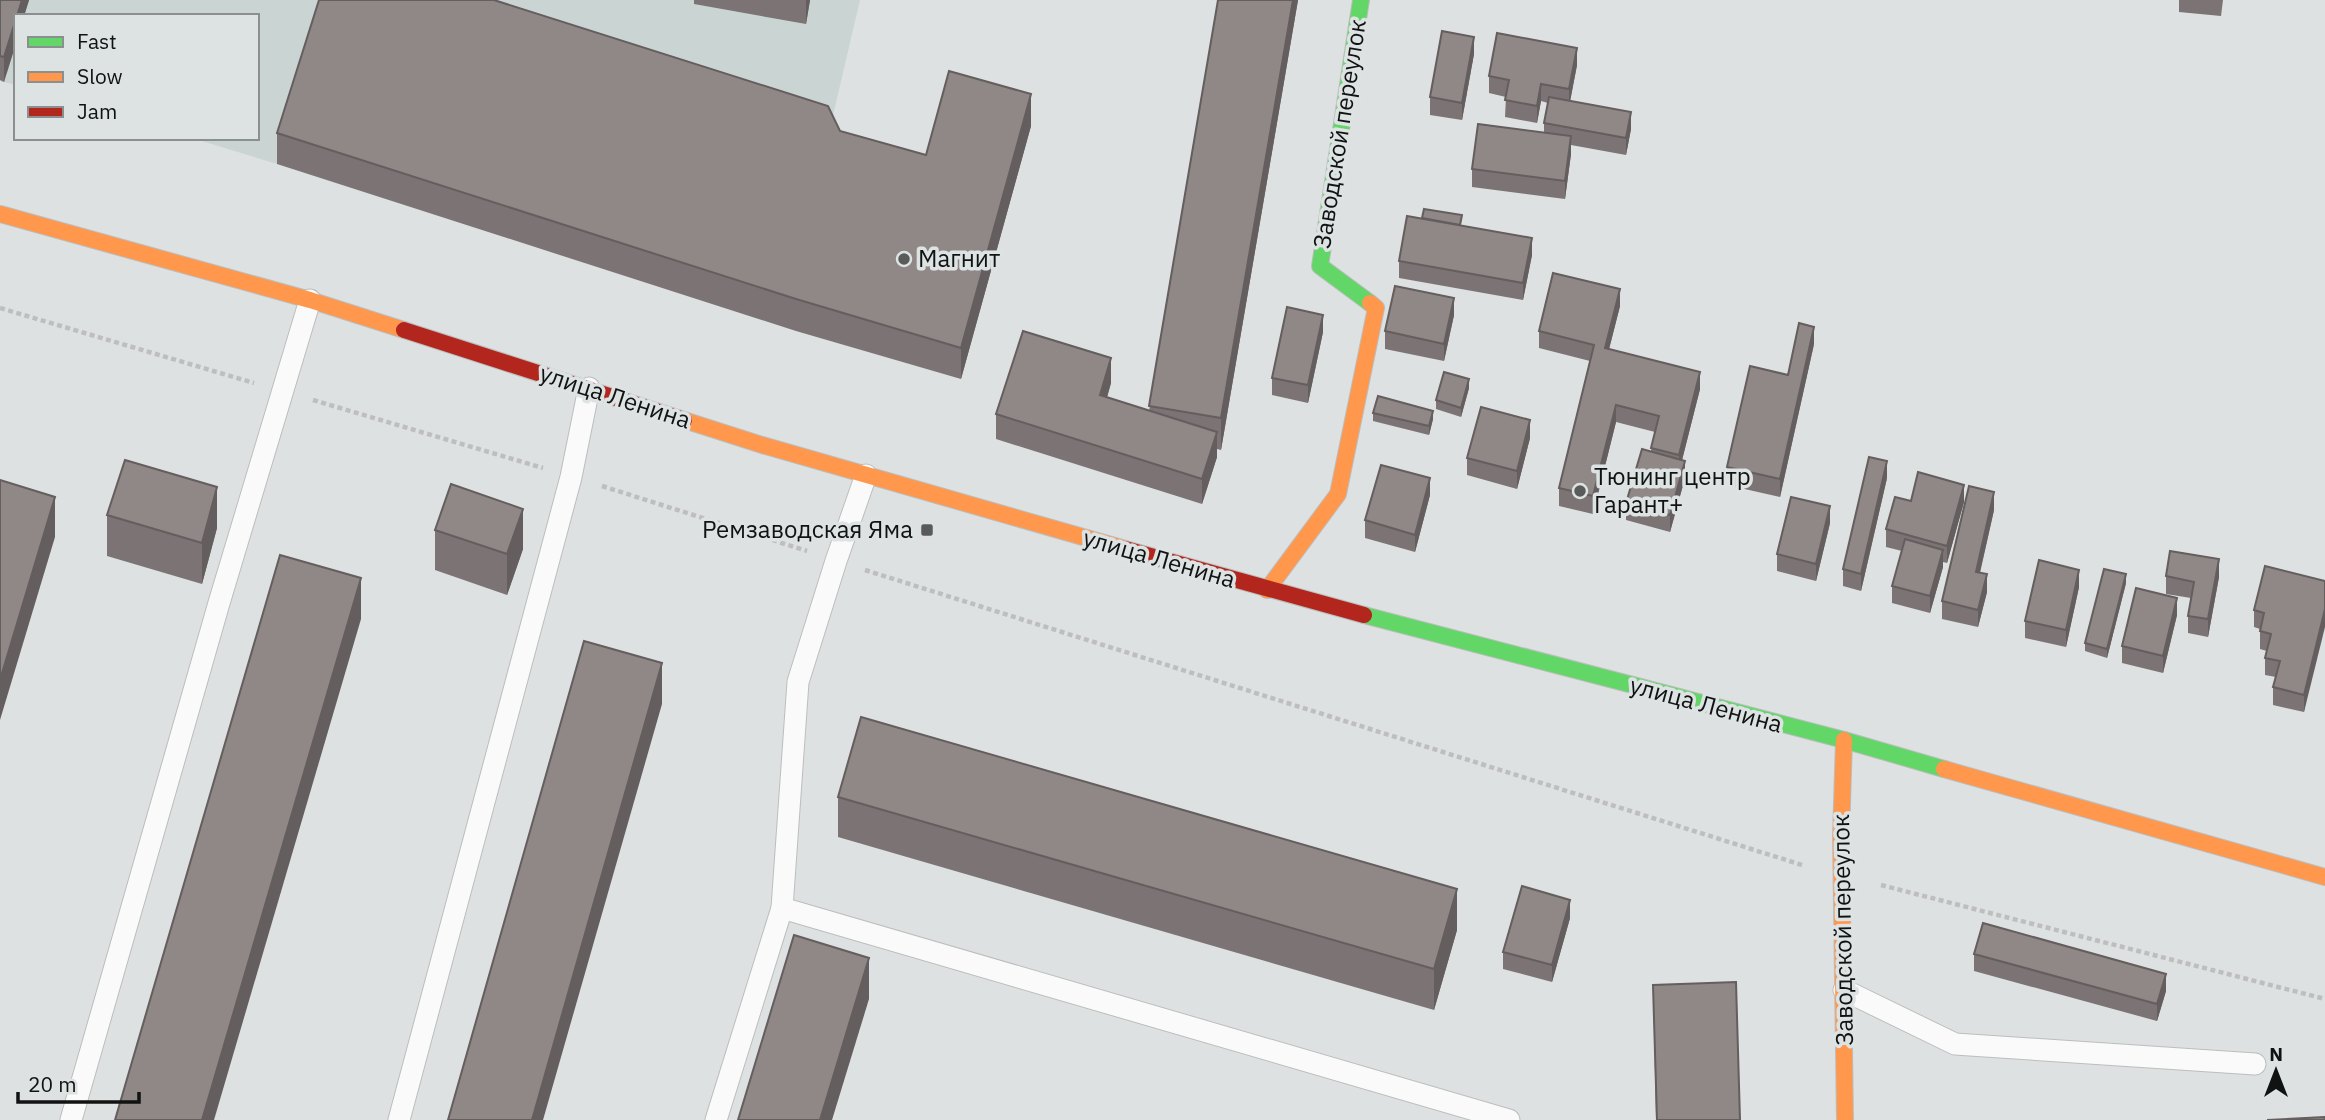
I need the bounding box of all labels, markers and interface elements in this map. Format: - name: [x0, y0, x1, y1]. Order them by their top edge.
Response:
- legend: [14, 14, 259, 140]
- street label: Заводской переулок: [1305, 17, 1373, 251]
- text: Fast: [77, 27, 117, 55]
- text: Slow: [77, 62, 123, 90]
- text: Jam: [77, 97, 117, 125]
- place label: Магнит: [918, 242, 1000, 274]
- marker: Магнит: [896, 251, 912, 267]
- street label: улица Ленина: [536, 357, 695, 436]
- place label: Тюнинг центр Гарант+: [1594, 460, 1751, 520]
- marker: Тюнинг центр Гарант+: [1572, 483, 1588, 499]
- place label: Ремзаводская Яма: [702, 513, 913, 545]
- street label: улица Ленина: [1079, 521, 1239, 595]
- marker: Ремзаводская Яма: [919, 522, 935, 538]
- street label: улица Ленина: [1626, 668, 1786, 740]
- street label: Заводской переулок: [1824, 814, 1860, 1046]
- north arrow: [2241, 1036, 2311, 1106]
- text: N: [2269, 1042, 2283, 1066]
- scale bar: [18, 1060, 138, 1104]
- text: 20 m: [28, 1070, 77, 1098]

